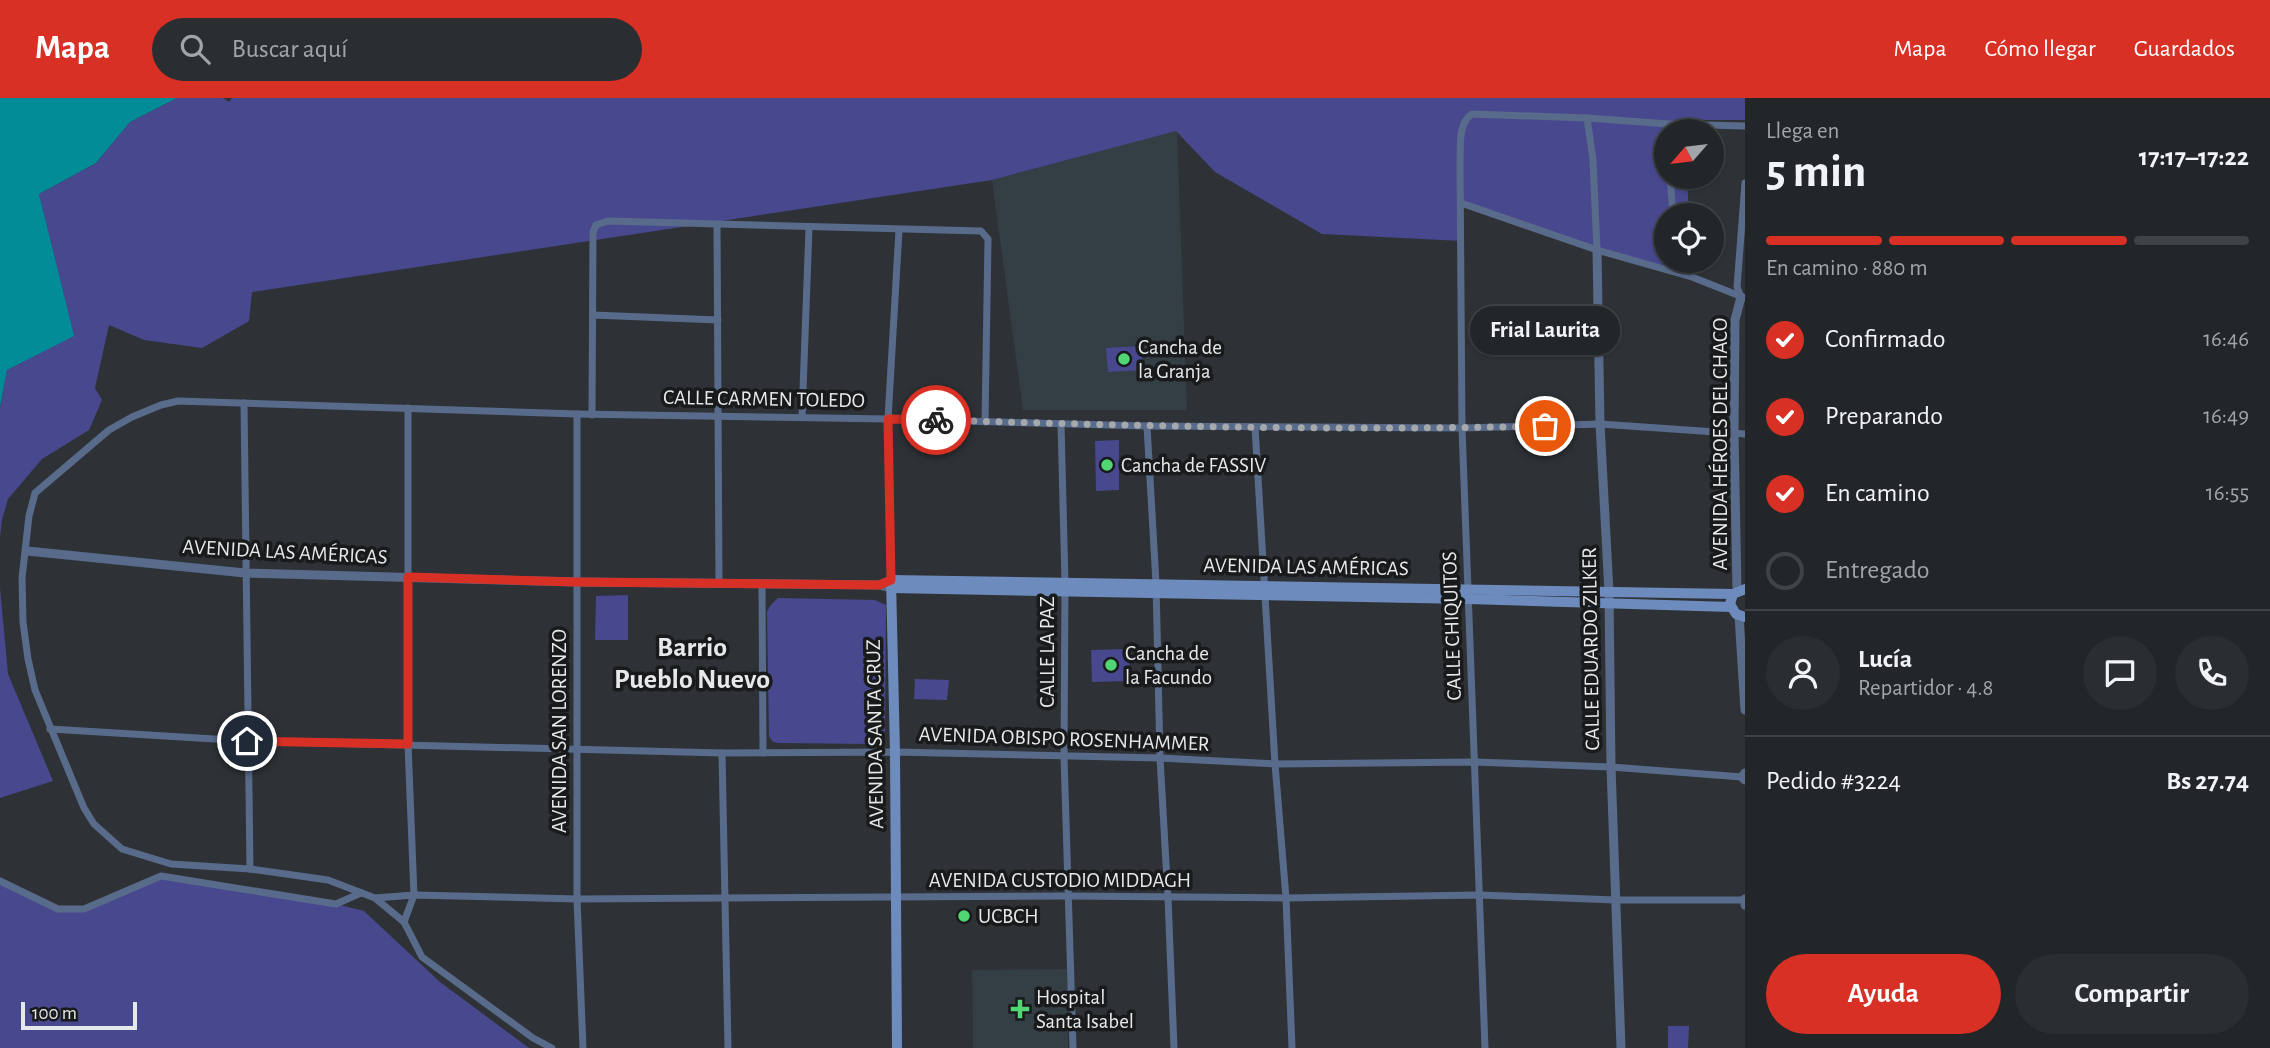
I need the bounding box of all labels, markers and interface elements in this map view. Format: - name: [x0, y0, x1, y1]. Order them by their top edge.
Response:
- search box: [152, 18, 642, 81]
- icon: search: [176, 30, 214, 68]
- text: Mapa: [35, 32, 110, 65]
- text: Buscar aquí: [232, 36, 348, 62]
- text: Mapa: [1893, 37, 1947, 61]
- text: Cómo llegar: [1985, 37, 2096, 61]
- text: Guardados: [2134, 37, 2235, 61]
- north arrow: [1654, 119, 1724, 189]
- map controls: [1654, 119, 1724, 273]
- text: Llega en: [1766, 120, 1839, 143]
- text: 17:17–17:22: [2139, 144, 2249, 170]
- text: 5 min: [1766, 149, 1866, 195]
- button: locate: [1654, 203, 1724, 273]
- text: En camino · 880 m: [1766, 257, 1928, 280]
- callout: Frial Laurita: [1470, 307, 1620, 356]
- street label: AVENIDA HÉROES DEL CHACO: [1708, 318, 1731, 570]
- text: Frial Laurita: [1490, 319, 1600, 342]
- icon: check: [1766, 321, 1804, 359]
- text: Confirmado: [1825, 326, 1946, 352]
- text: 16:46: [2203, 328, 2249, 351]
- place label: Cancha de la Granja: [1138, 337, 1222, 382]
- marker: Cancha de la Granja: [1116, 351, 1132, 367]
- courier: [901, 385, 971, 455]
- street label: CALLE CARMEN TOLEDO: [663, 387, 865, 411]
- pin: [1515, 396, 1575, 456]
- icon: check: [1766, 398, 1804, 436]
- icon: bike: [917, 401, 955, 439]
- text: Preparando: [1825, 403, 1943, 429]
- text: 16:49: [2203, 405, 2249, 428]
- icon: bag: [1526, 407, 1564, 445]
- place label: Cancha de FASSIV: [1121, 455, 1266, 476]
- marker: Cancha de FASSIV: [1099, 457, 1115, 473]
- icon: check: [1766, 475, 1804, 513]
- text: En camino: [1825, 480, 1930, 506]
- text: 16:55: [2206, 482, 2249, 505]
- street label: AVENIDA LAS AMÉRICAS: [182, 534, 388, 568]
- street label: CALLE EDUARDO ZILKER: [1579, 547, 1603, 751]
- street label: CALLE CHIQUITOS: [1439, 551, 1465, 701]
- street label: AVENIDA LAS AMÉRICAS: [1203, 553, 1409, 579]
- text: Entregado: [1825, 557, 1930, 583]
- street label: CALLE LA PAZ: [1037, 596, 1058, 708]
- street label: AVENIDA SAN LORENZO: [549, 629, 570, 833]
- district label: Barrio Pueblo Nuevo: [614, 634, 770, 694]
- button: person: [1766, 636, 1840, 710]
- button: chat: [2083, 636, 2157, 710]
- button: phone: [2175, 636, 2249, 710]
- street label: AVENIDA SANTA CRUZ: [863, 639, 887, 829]
- place label: Cancha de la Facundo: [1125, 643, 1212, 688]
- text: Lucía: [1858, 646, 1912, 672]
- marker: Cancha de la Facundo: [1103, 657, 1119, 673]
- text: Repartidor · 4.8: [1858, 677, 1993, 700]
- pin: [217, 711, 277, 771]
- icon: home: [228, 722, 266, 760]
- street label: AVENIDA OBISPO ROSENHAMMER: [918, 723, 1210, 755]
- text: Pedido #3224: [1766, 768, 1901, 794]
- text: Bs 27.74: [2166, 768, 2249, 794]
- street label: AVENIDA CUSTODIO MIDDAGH: [929, 870, 1191, 891]
- place label: UCBCH: [978, 906, 1039, 927]
- marker: UCBCH: [956, 908, 972, 924]
- button: Ayuda: [1766, 954, 2001, 1034]
- button: Compartir: [2015, 954, 2249, 1034]
- place label: Hospital Santa Isabel: [1036, 987, 1134, 1032]
- scale bar: [21, 999, 136, 1031]
- marker: Hospital Santa Isabel: [1010, 999, 1030, 1019]
- text: 100 m: [32, 1004, 77, 1023]

